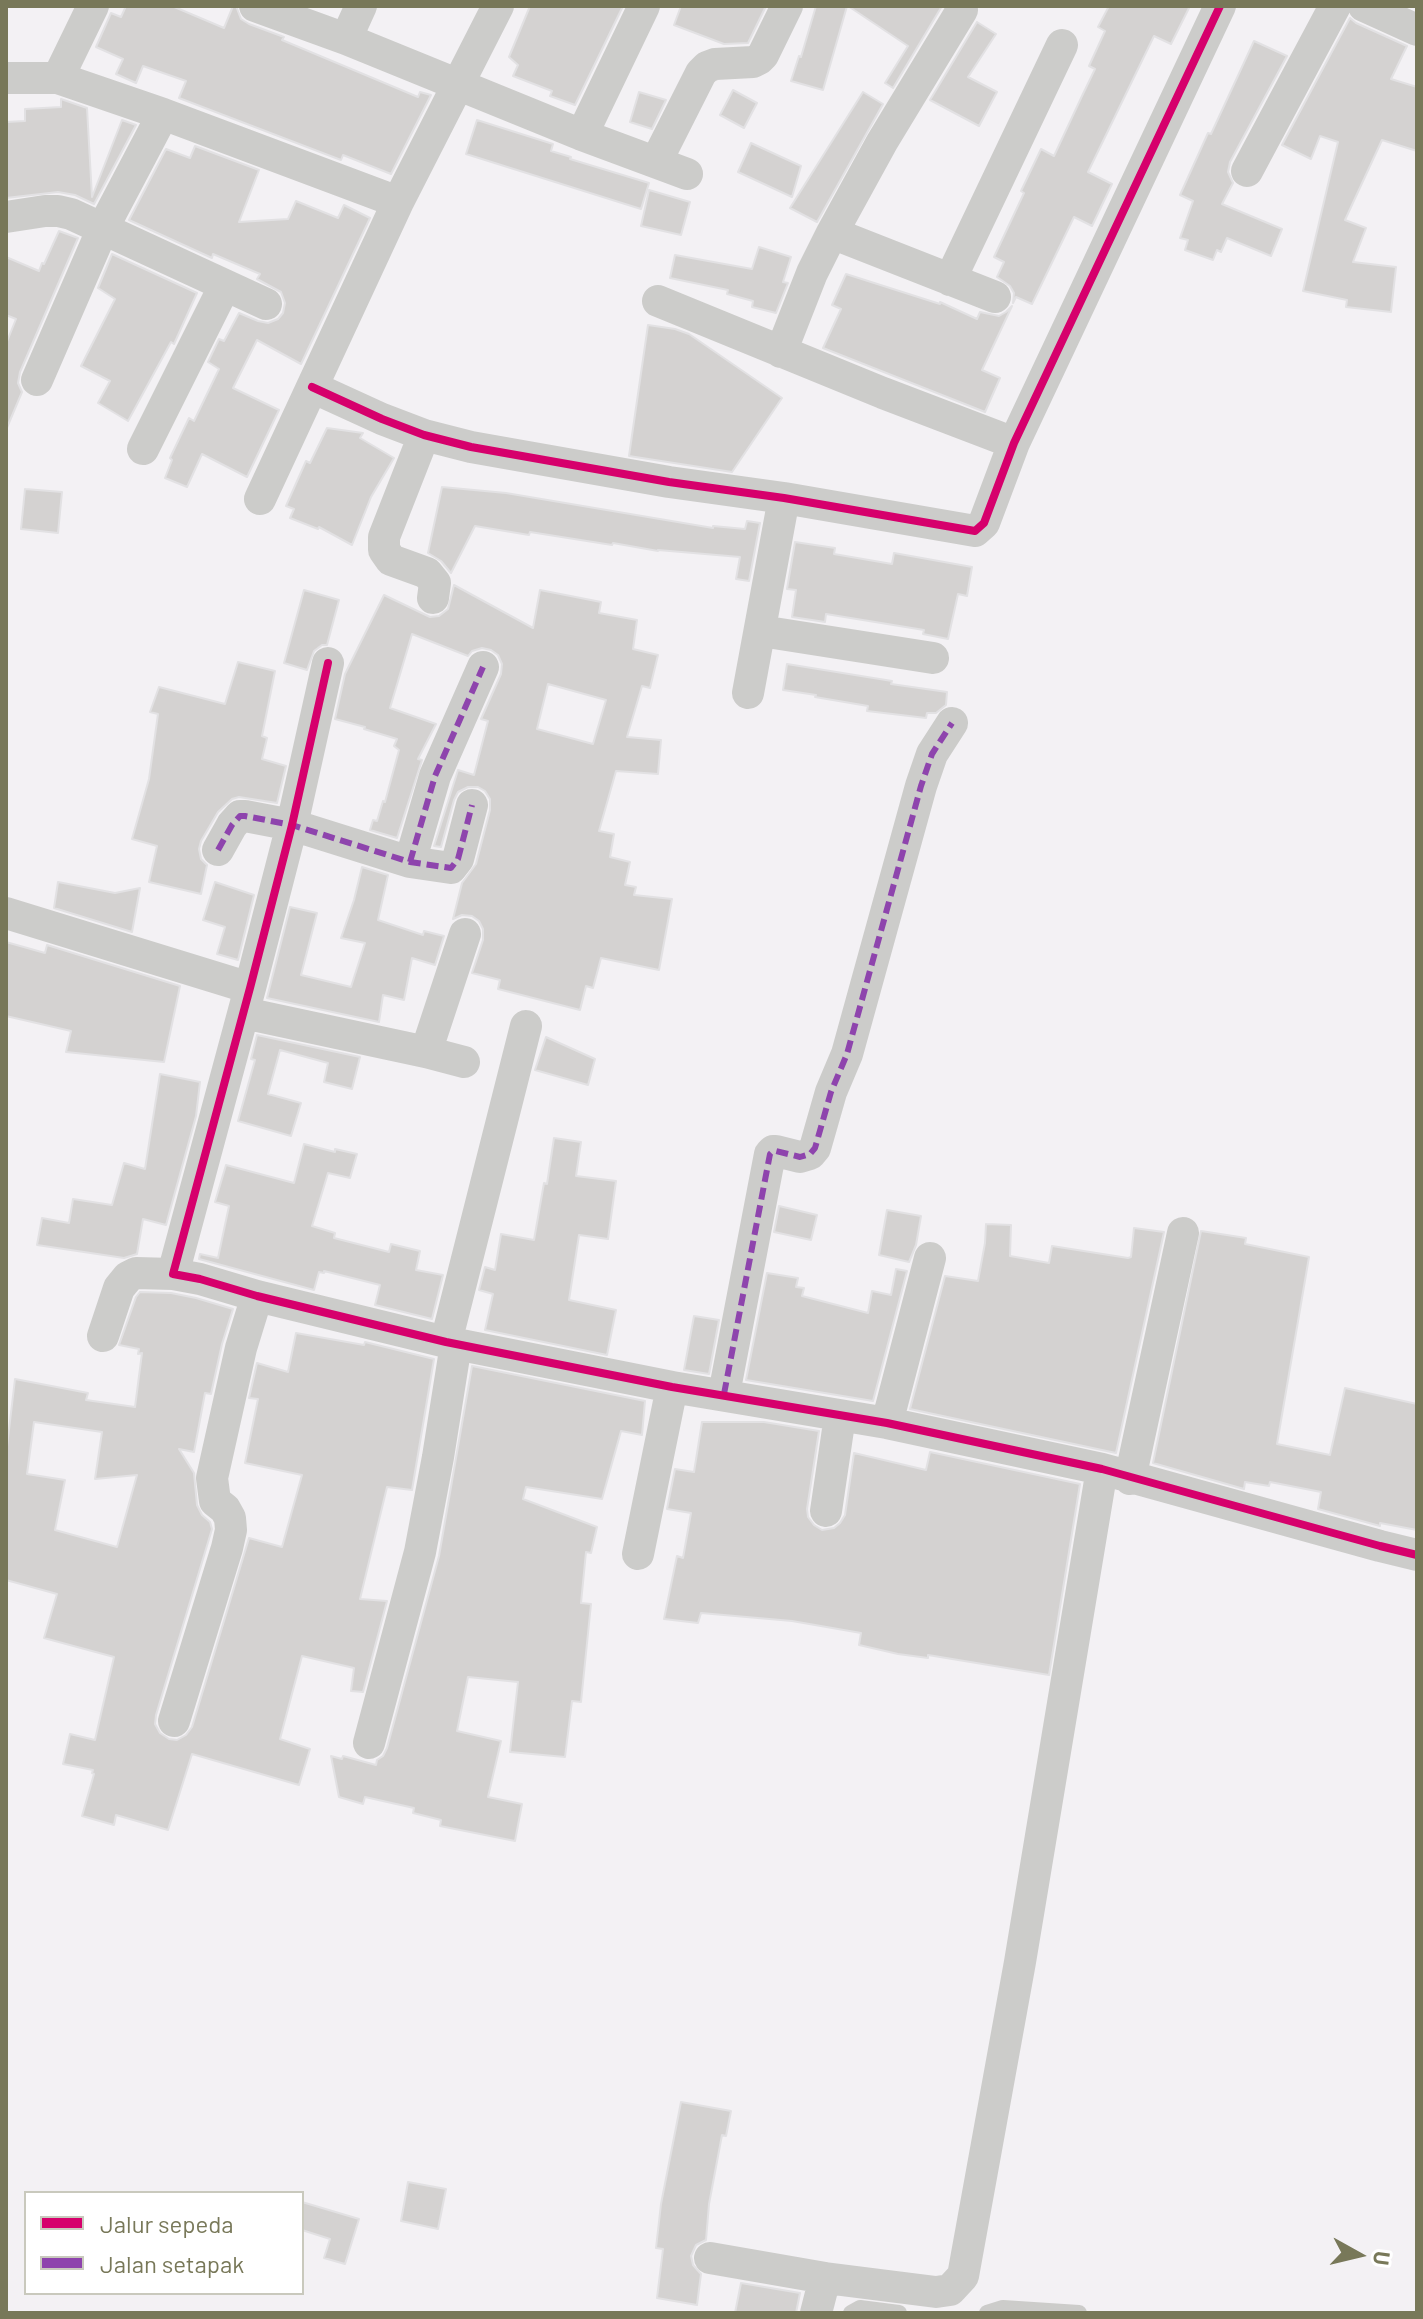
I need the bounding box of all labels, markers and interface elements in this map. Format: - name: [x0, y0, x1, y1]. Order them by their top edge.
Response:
- legend: [24, 2191, 304, 2295]
- text: Jalur sepeda: [100, 2209, 234, 2238]
- north arrow: [1319, 2215, 1399, 2295]
- text: Jalan setapak: [100, 2249, 244, 2278]
- text: U: [1369, 2250, 1397, 2267]

